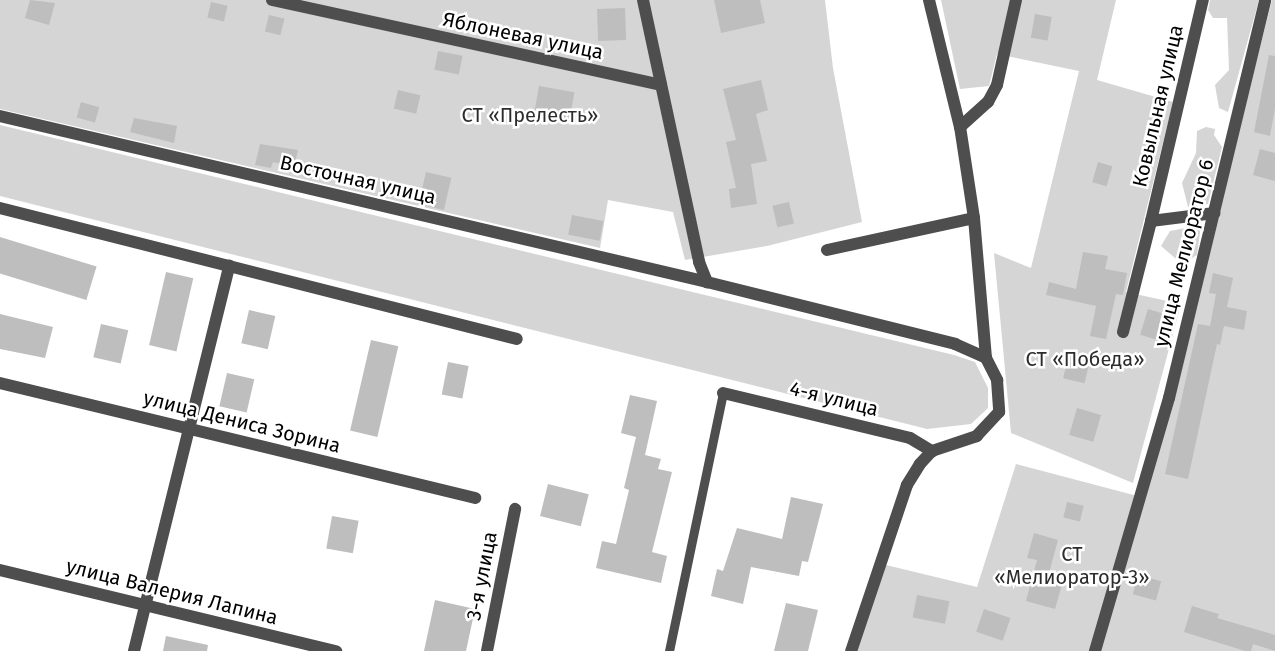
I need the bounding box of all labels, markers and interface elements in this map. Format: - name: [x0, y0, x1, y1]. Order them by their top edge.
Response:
- street label: Яблоневая улица: [441, 7, 605, 65]
- street label: Ковыльная улица: [1128, 23, 1188, 189]
- park label: СТ «Прелесть»: [462, 103, 598, 127]
- street label: Восточная улица: [278, 150, 438, 210]
- street label: улица Мелиоратор 6: [1149, 157, 1219, 349]
- park label: СТ «Победа»: [1026, 347, 1144, 371]
- street label: 4-я улица: [787, 376, 881, 422]
- street label: улица Дениса Зорина: [141, 386, 343, 458]
- street label: 3-я улица: [462, 530, 502, 622]
- park label: СТ «Мелиоратор-3»: [994, 543, 1150, 590]
- street label: улица Валерия Лапина: [64, 554, 280, 630]

